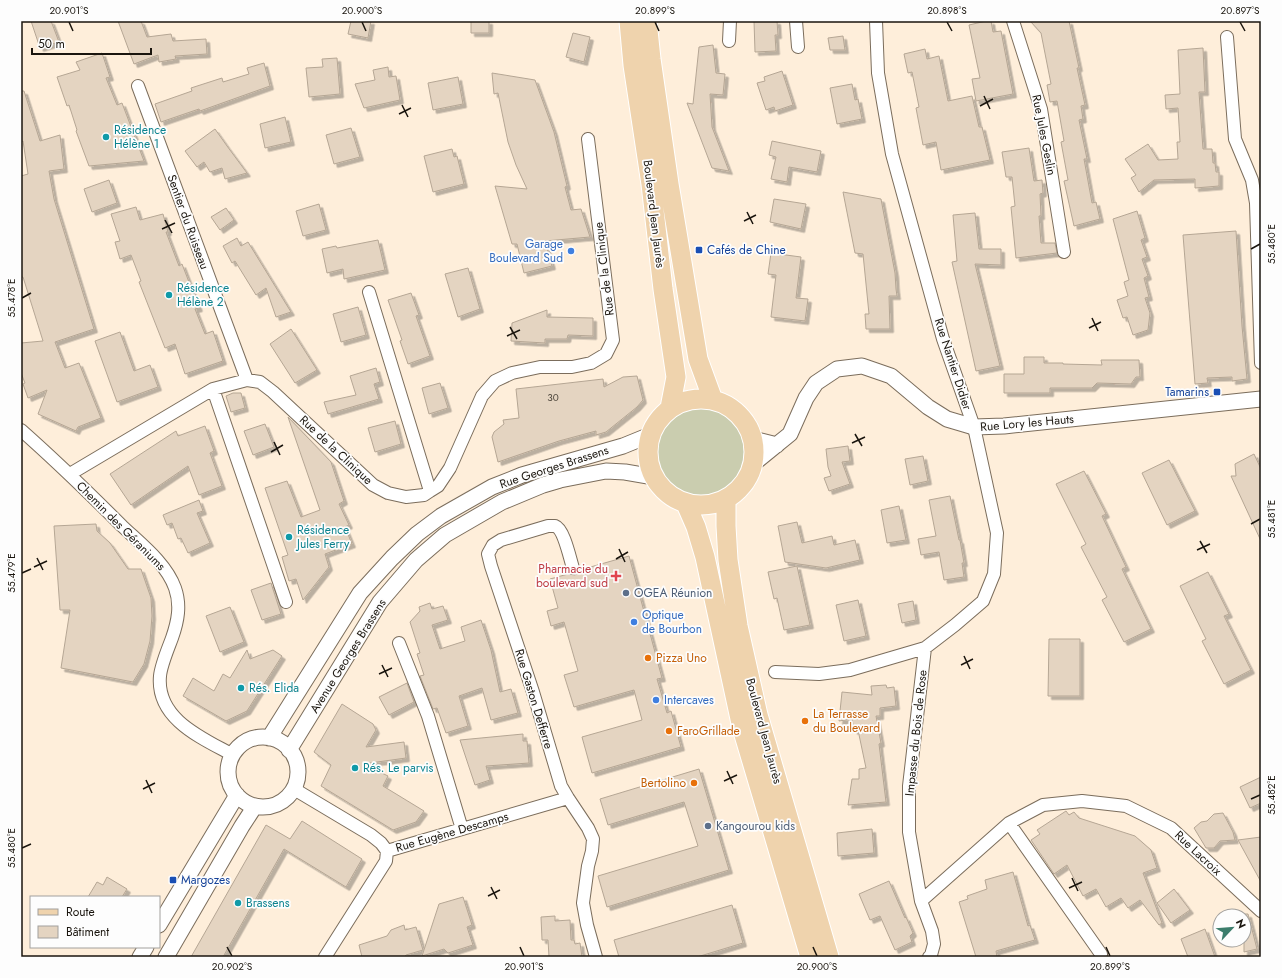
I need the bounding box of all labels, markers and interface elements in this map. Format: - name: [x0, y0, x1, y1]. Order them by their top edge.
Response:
- text: 20.901°S: [49, 3, 89, 18]
- text: 20.900°S: [342, 3, 383, 18]
- text: 20.899°S: [635, 3, 675, 18]
- text: 20.898°S: [927, 3, 967, 18]
- text: 20.897°S: [1220, 3, 1260, 18]
- scale bar: [32, 30, 151, 56]
- text: 50 m: [38, 35, 65, 53]
- street label: Rue Jules Geslin: [1027, 93, 1061, 177]
- place label: Résidence Hélène 1: [114, 121, 166, 153]
- marker: Résidence Hélène 1: [101, 132, 111, 142]
- street label: Boulevard Jean Jaurès: [638, 159, 670, 269]
- street label: Sentier du Ruisseau: [162, 172, 214, 272]
- street label: Rue de la Clinique: [589, 221, 619, 317]
- text: 55.480°E: [1264, 224, 1279, 264]
- place label: Garage Boulevard Sud: [489, 235, 563, 267]
- place label: Cafés de Chine: [707, 241, 786, 259]
- marker: Cafés de Chine: [694, 245, 704, 255]
- marker: Garage Boulevard Sud: [566, 246, 576, 256]
- text: 55.478°E: [4, 278, 19, 318]
- place label: Résidence Hélène 2: [177, 279, 229, 311]
- marker: Résidence Hélène 2: [164, 290, 174, 300]
- street label: Rue Nantier Didier: [930, 316, 977, 413]
- place label: Tamarins: [1165, 383, 1209, 401]
- marker: Tamarins: [1212, 387, 1222, 397]
- house number: 30: [547, 390, 559, 405]
- street label: Rue Lory les Hauts: [979, 410, 1075, 436]
- street label: Rue de la Clinique: [295, 411, 377, 489]
- street label: Rue Georges Brassens: [497, 441, 611, 493]
- street label: Chemin des Géraniums: [72, 477, 170, 575]
- text: 55.481°E: [1264, 500, 1279, 538]
- place label: Résidence Jules Ferry: [295, 521, 350, 553]
- marker: Résidence Jules Ferry: [284, 532, 294, 542]
- text: 55.479°E: [4, 553, 19, 593]
- place label: Pharmacie du boulevard sud: [536, 560, 608, 592]
- marker: Pharmacie du boulevard sud: [611, 571, 621, 581]
- place label: OGEA Réunion: [634, 584, 712, 602]
- marker: OGEA Réunion: [621, 588, 631, 598]
- street label: Avenue Georges Brassens: [305, 595, 391, 717]
- place label: Optique de Bourbon: [642, 606, 702, 638]
- marker: Optique de Bourbon: [629, 617, 639, 627]
- street label: Rue Gaston Defferre: [510, 647, 558, 751]
- place label: Pizza Uno: [656, 649, 707, 667]
- marker: Pizza Uno: [643, 653, 653, 663]
- street label: Impasse du Bois de Rose: [900, 669, 932, 797]
- street label: Boulevard Jean Jaurès: [741, 676, 787, 786]
- place label: Rés. Elida: [249, 679, 299, 697]
- marker: Rés. Elida: [236, 683, 246, 693]
- place label: Intercaves: [664, 691, 714, 709]
- marker: Intercaves: [651, 695, 661, 705]
- place label: La Terrasse du Boulevard: [813, 705, 880, 737]
- marker: La Terrasse du Boulevard: [800, 716, 810, 726]
- place label: FaroGrillade: [677, 722, 740, 740]
- marker: FaroGrillade: [664, 726, 674, 736]
- place label: Rés. Le parvis: [363, 759, 434, 777]
- marker: Rés. Le parvis: [350, 763, 360, 773]
- place label: Bertolino: [641, 774, 686, 792]
- text: 55.482°E: [1264, 775, 1279, 815]
- marker: Bertolino: [689, 778, 699, 788]
- street label: Rue Eugène Descamps: [394, 807, 511, 857]
- place label: Kangourou kids: [716, 817, 795, 835]
- marker: Kangourou kids: [703, 821, 713, 831]
- street label: Rue Lacroix: [1171, 827, 1226, 880]
- text: 55.480°E: [4, 828, 19, 868]
- place label: Margozes: [181, 871, 230, 889]
- marker: Margozes: [168, 875, 178, 885]
- place label: Brassens: [246, 894, 290, 912]
- legend: [30, 896, 160, 948]
- marker: Brassens: [233, 898, 243, 908]
- text: Route: [66, 903, 95, 921]
- north arrow: [1212, 908, 1252, 948]
- text: N: [1232, 916, 1250, 931]
- text: Bâtiment: [66, 923, 109, 941]
- text: 20.902°S: [212, 959, 253, 974]
- text: 20.901°S: [504, 959, 544, 974]
- text: 20.900°S: [797, 959, 838, 974]
- text: 20.899°S: [1090, 959, 1130, 974]

